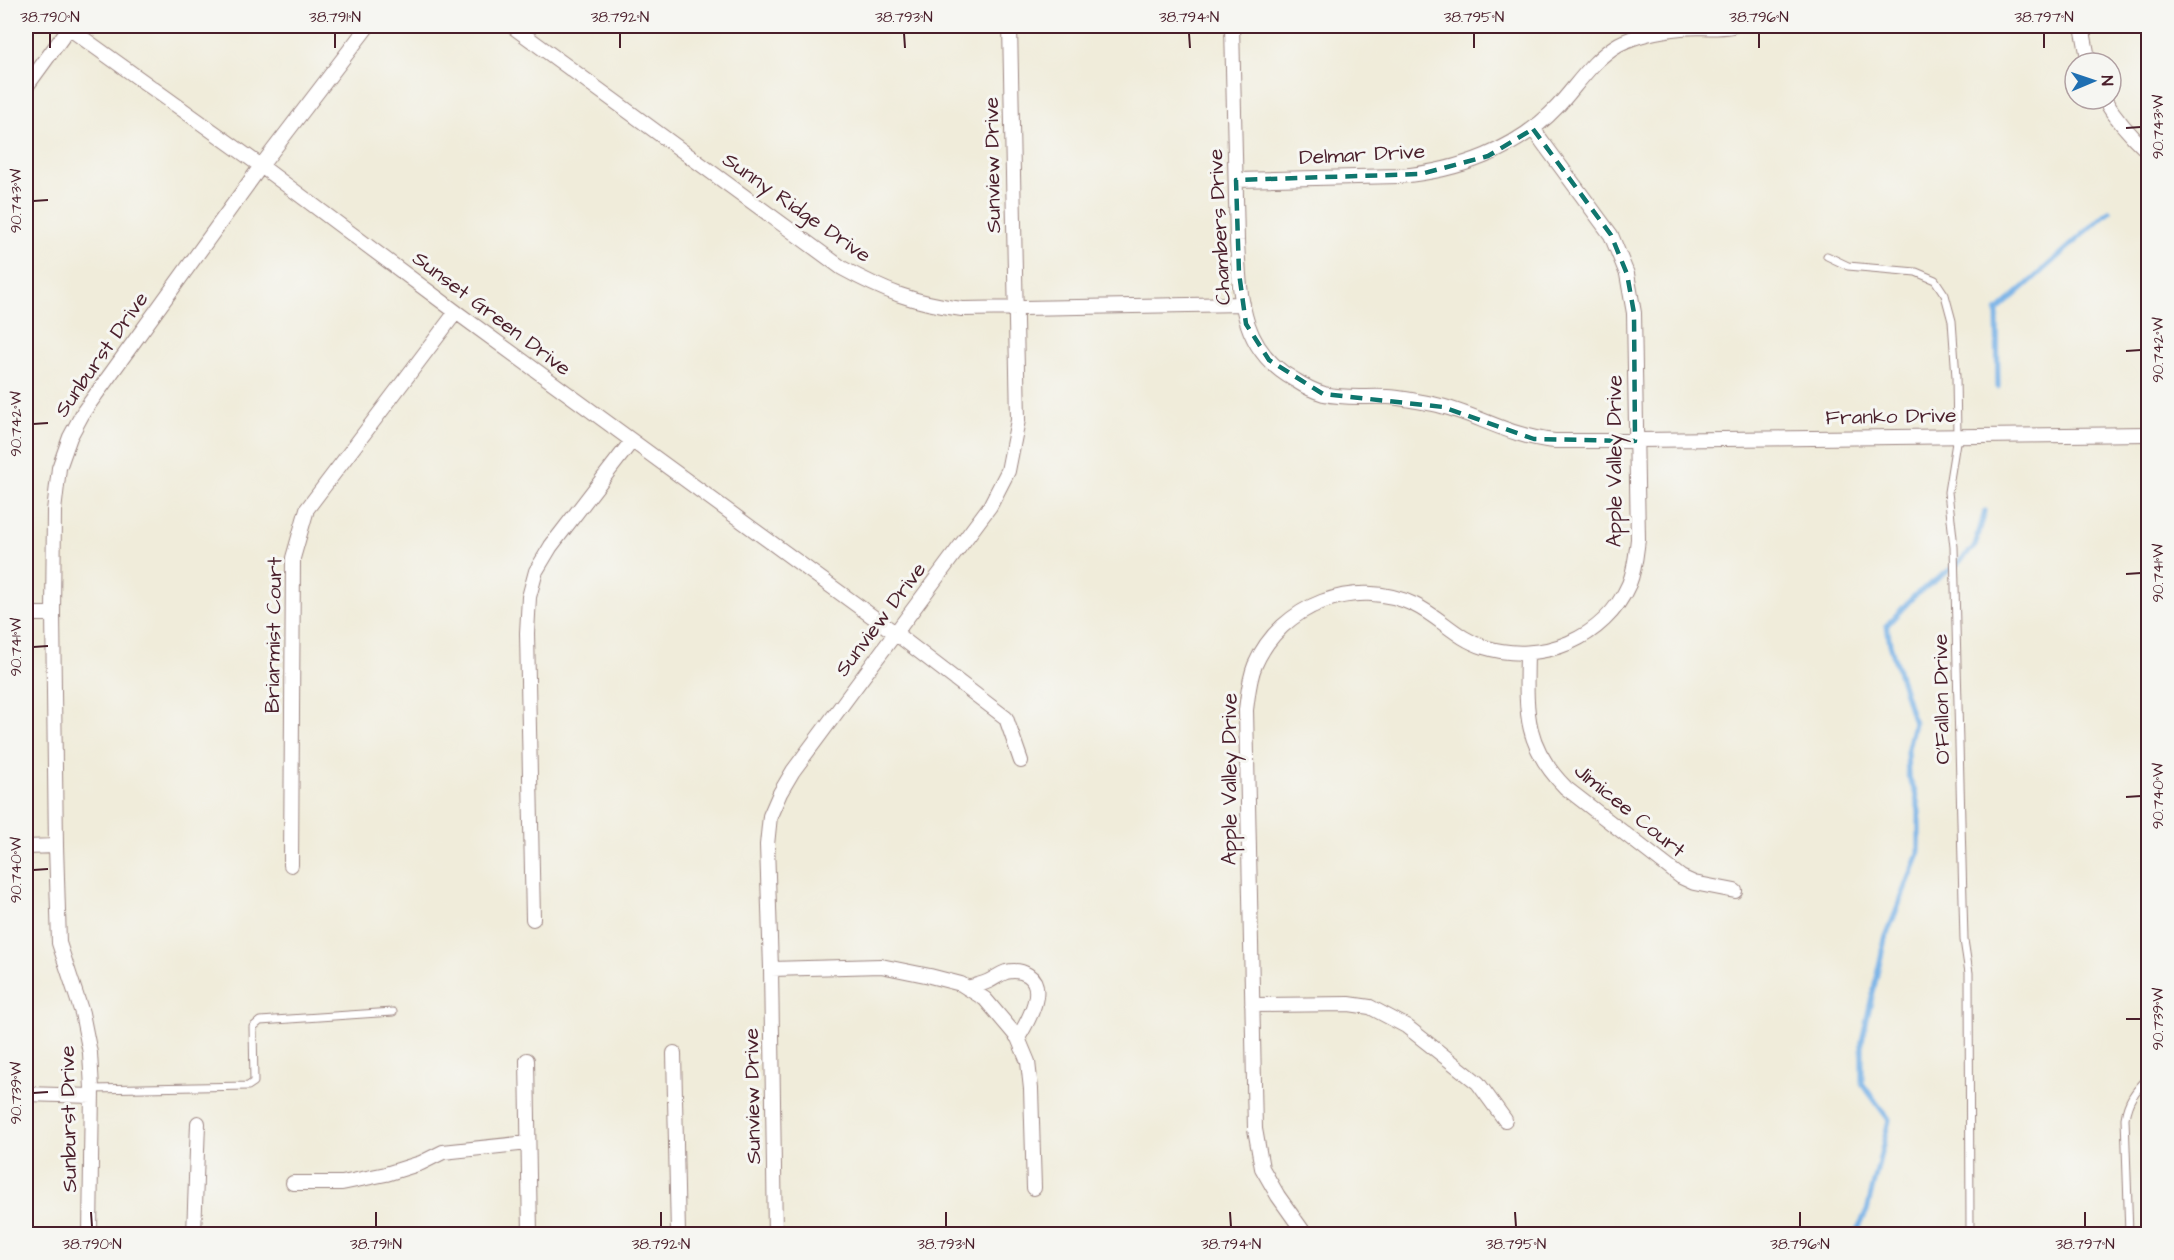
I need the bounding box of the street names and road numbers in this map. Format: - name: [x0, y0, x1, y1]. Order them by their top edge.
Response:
- street label: Sunview Drive: [977, 97, 1008, 233]
- street label: Delmar Drive: [1298, 137, 1426, 172]
- street label: Sunny Ridge Drive: [715, 145, 877, 271]
- street label: Chambers Drive: [1201, 148, 1238, 306]
- street label: Sunset Green Drive: [406, 244, 577, 383]
- street label: Sunburst Drive: [47, 286, 155, 423]
- street label: Apple Valley Drive: [1600, 375, 1631, 547]
- street label: Franko Drive: [1825, 401, 1957, 432]
- street label: Briarmist Court: [258, 556, 289, 713]
- street label: Sunview Drive: [828, 556, 933, 682]
- street label: O'Fallon Drive: [1926, 633, 1957, 765]
- street label: Apple Valley Drive: [1215, 693, 1246, 865]
- street label: Jimicee Court: [1568, 756, 1692, 865]
- street label: Sunview Drive: [737, 1028, 768, 1164]
- street label: Sunburst Drive: [53, 1045, 84, 1193]

